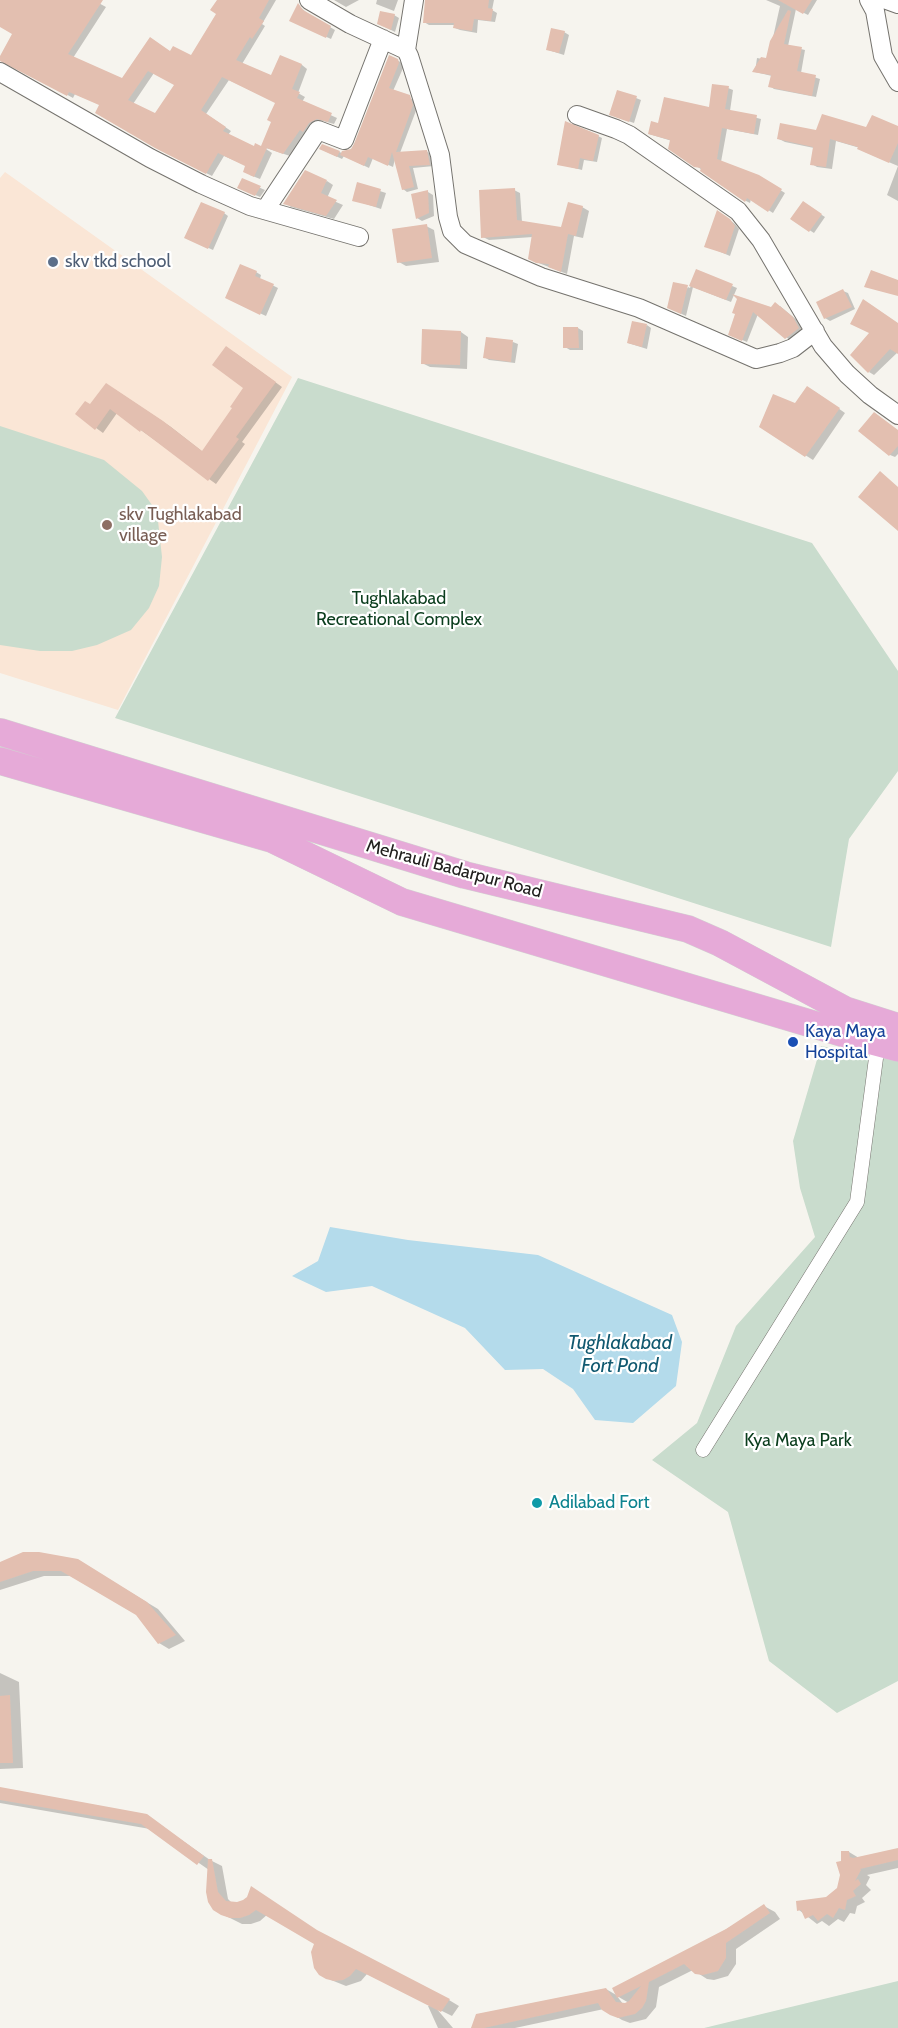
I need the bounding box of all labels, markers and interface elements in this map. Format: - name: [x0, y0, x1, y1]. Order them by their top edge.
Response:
- place label: skv tkd school: [65, 251, 171, 273]
- marker: skv tkd school: [46, 255, 60, 269]
- place label: skv Tughlakabad village: [119, 504, 242, 546]
- marker: skv Tughlakabad village: [100, 518, 114, 532]
- park label: Tughlakabad Recreational Complex: [316, 588, 482, 630]
- street label: Mehrauli Badarpur Road: [364, 835, 544, 903]
- place label: Kaya Maya Hospital: [805, 1021, 886, 1064]
- marker: Kaya Maya Hospital: [786, 1035, 800, 1049]
- water label: Tughlakabad Fort Pond: [568, 1331, 672, 1378]
- park label: Kya Maya Park: [744, 1430, 852, 1452]
- place label: Adilabad Fort: [549, 1492, 650, 1514]
- marker: Adilabad Fort: [530, 1496, 544, 1510]

